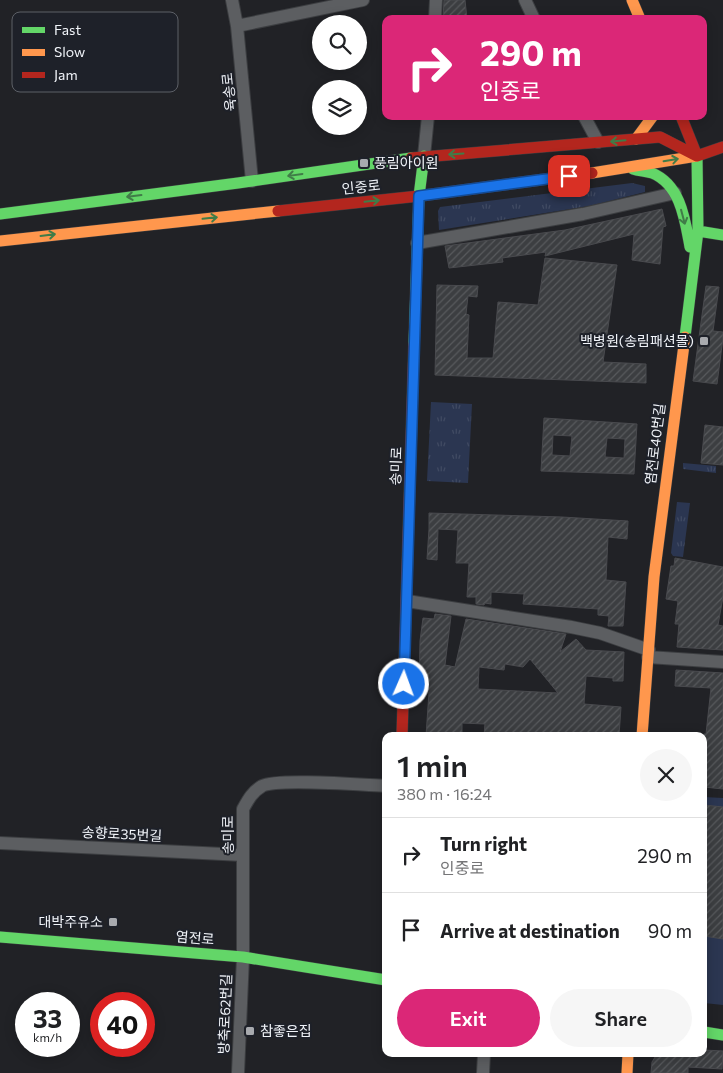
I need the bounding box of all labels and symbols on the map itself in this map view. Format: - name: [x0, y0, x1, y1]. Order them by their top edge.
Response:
- legend: [12, 12, 178, 92]
- text: Fast: [54, 21, 81, 38]
- text: Slow: [54, 43, 85, 60]
- text: Jam: [54, 66, 78, 83]
- street label: 육송로: [218, 72, 239, 112]
- one-way arrow: [610, 136, 626, 145]
- one-way arrow: [448, 149, 464, 158]
- place label: 풍림아이원: [374, 154, 438, 171]
- pin: [548, 155, 590, 197]
- one-way arrow: [663, 155, 679, 165]
- marker: 풍림아이원: [358, 157, 370, 169]
- one-way arrow: [287, 170, 303, 180]
- street label: 인중로: [341, 176, 381, 197]
- one-way arrow: [126, 192, 142, 202]
- one-way arrow: [363, 196, 379, 206]
- one-way arrow: [679, 208, 689, 224]
- one-way arrow: [202, 213, 218, 223]
- one-way arrow: [40, 230, 56, 240]
- place label: 백병원(송림패션몰): [580, 332, 694, 349]
- marker: 백병원(송림패션몰): [698, 335, 710, 347]
- street label: 염전로40번길: [641, 402, 668, 486]
- street label: 송미로: [386, 446, 405, 486]
- position arrow: [377, 657, 429, 709]
- street label: 송미로: [219, 816, 236, 854]
- street label: 송향로35번길: [81, 823, 163, 844]
- place label: 대박주유소: [39, 913, 103, 930]
- marker: 대박주유소: [107, 916, 119, 928]
- street label: 염전로: [175, 927, 215, 948]
- street label: 방축로62번길: [215, 973, 234, 1055]
- speed limit sign: 40: [90, 992, 155, 1057]
- place label: 참좋은집: [260, 1022, 312, 1039]
- marker: 참좋은집: [244, 1025, 256, 1037]

